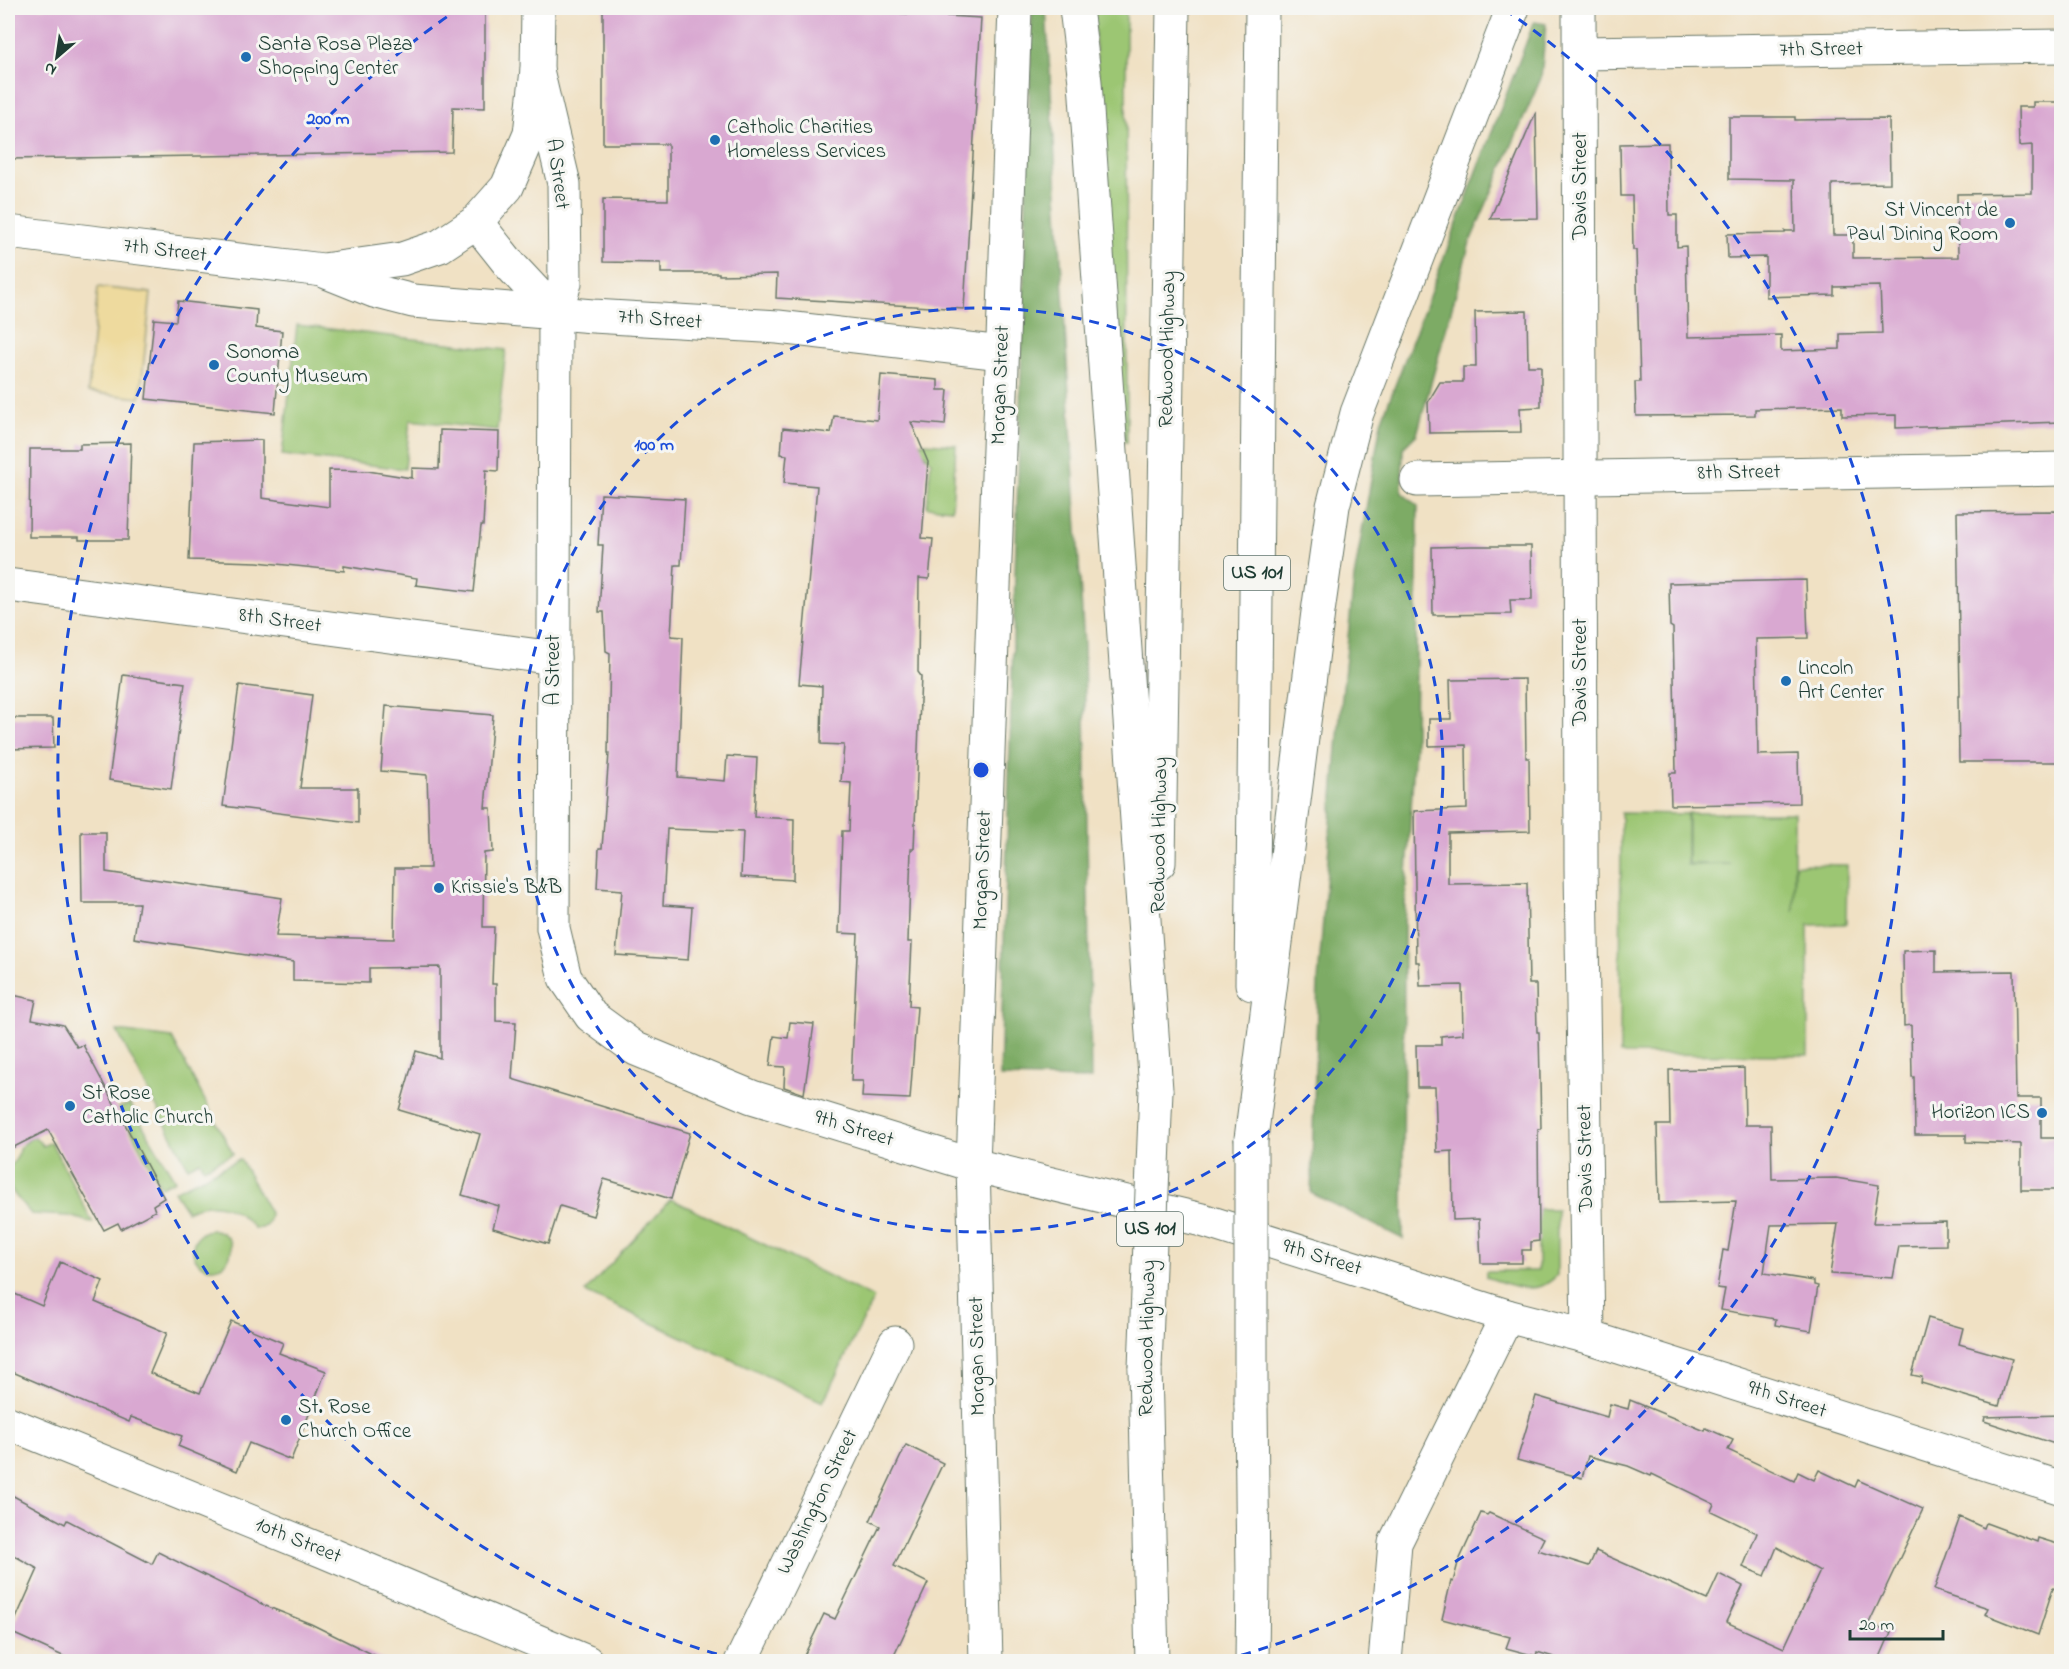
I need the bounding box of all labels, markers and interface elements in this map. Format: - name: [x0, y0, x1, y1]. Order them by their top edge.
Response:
- north arrow: [27, 27, 87, 87]
- place label: Santa Rosa Plaza Shopping Center: [258, 30, 413, 86]
- street label: 7th Street: [1779, 34, 1863, 66]
- marker: Santa Rosa Plaza Shopping Center: [239, 50, 253, 64]
- text: N: [40, 55, 61, 81]
- text: 200 m: [306, 107, 350, 133]
- place label: Catholic Charities Homeless Services: [727, 113, 886, 167]
- street label: Davis Street: [1566, 132, 1596, 241]
- marker: Catholic Charities Homeless Services: [708, 133, 722, 147]
- street label: A Street: [537, 137, 577, 211]
- place label: St Vincent de Paul Dining Room: [1847, 196, 1999, 252]
- marker: St Vincent de Paul Dining Room: [2003, 216, 2017, 230]
- street label: 7th Street: [122, 231, 208, 271]
- street label: Redwood Highway: [1152, 270, 1186, 428]
- street label: 7th Street: [617, 302, 703, 338]
- street label: Morgan Street: [984, 325, 1020, 445]
- place label: Sonoma County Museum: [226, 338, 368, 394]
- marker: Sonoma County Museum: [207, 358, 221, 372]
- text: 100 m: [634, 433, 674, 459]
- street label: 8th Street: [1697, 457, 1781, 489]
- road number: US 101: [1224, 556, 1290, 590]
- street label: 8th Street: [237, 600, 323, 642]
- street label: Davis Street: [1566, 618, 1596, 727]
- street label: A Street: [539, 634, 569, 706]
- place label: Lincoln Art Center: [1798, 654, 1885, 708]
- marker: Lincoln Art Center: [1779, 674, 1793, 688]
- street label: Redwood Highway: [1144, 756, 1178, 914]
- centre of rings: [971, 760, 991, 780]
- street label: Morgan Street: [966, 810, 1002, 930]
- place label: Krissie's B&B: [451, 873, 562, 903]
- marker: Krissie's B&B: [432, 881, 446, 895]
- place label: St Rose Catholic Church: [82, 1079, 213, 1133]
- place label: Horizon ICS: [1931, 1098, 2030, 1128]
- marker: St Rose Catholic Church: [63, 1099, 77, 1113]
- street label: 9th Street: [811, 1103, 897, 1155]
- street label: Davis Street: [1570, 1104, 1602, 1213]
- marker: Horizon ICS: [2035, 1106, 2049, 1120]
- road number: US 101: [1117, 1212, 1183, 1246]
- street label: 9th Street: [1279, 1232, 1365, 1284]
- street label: Redwood Highway: [1132, 1259, 1166, 1417]
- street label: Morgan Street: [962, 1296, 996, 1416]
- street label: 9th Street: [1744, 1373, 1830, 1427]
- place label: St. Rose Church Office: [298, 1393, 412, 1447]
- marker: St. Rose Church Office: [279, 1413, 293, 1427]
- street label: Washington Street: [770, 1424, 868, 1581]
- street label: 10th Street: [250, 1510, 346, 1572]
- scale bar: [1850, 1603, 1943, 1641]
- text: 20 m: [1859, 1613, 1894, 1639]

